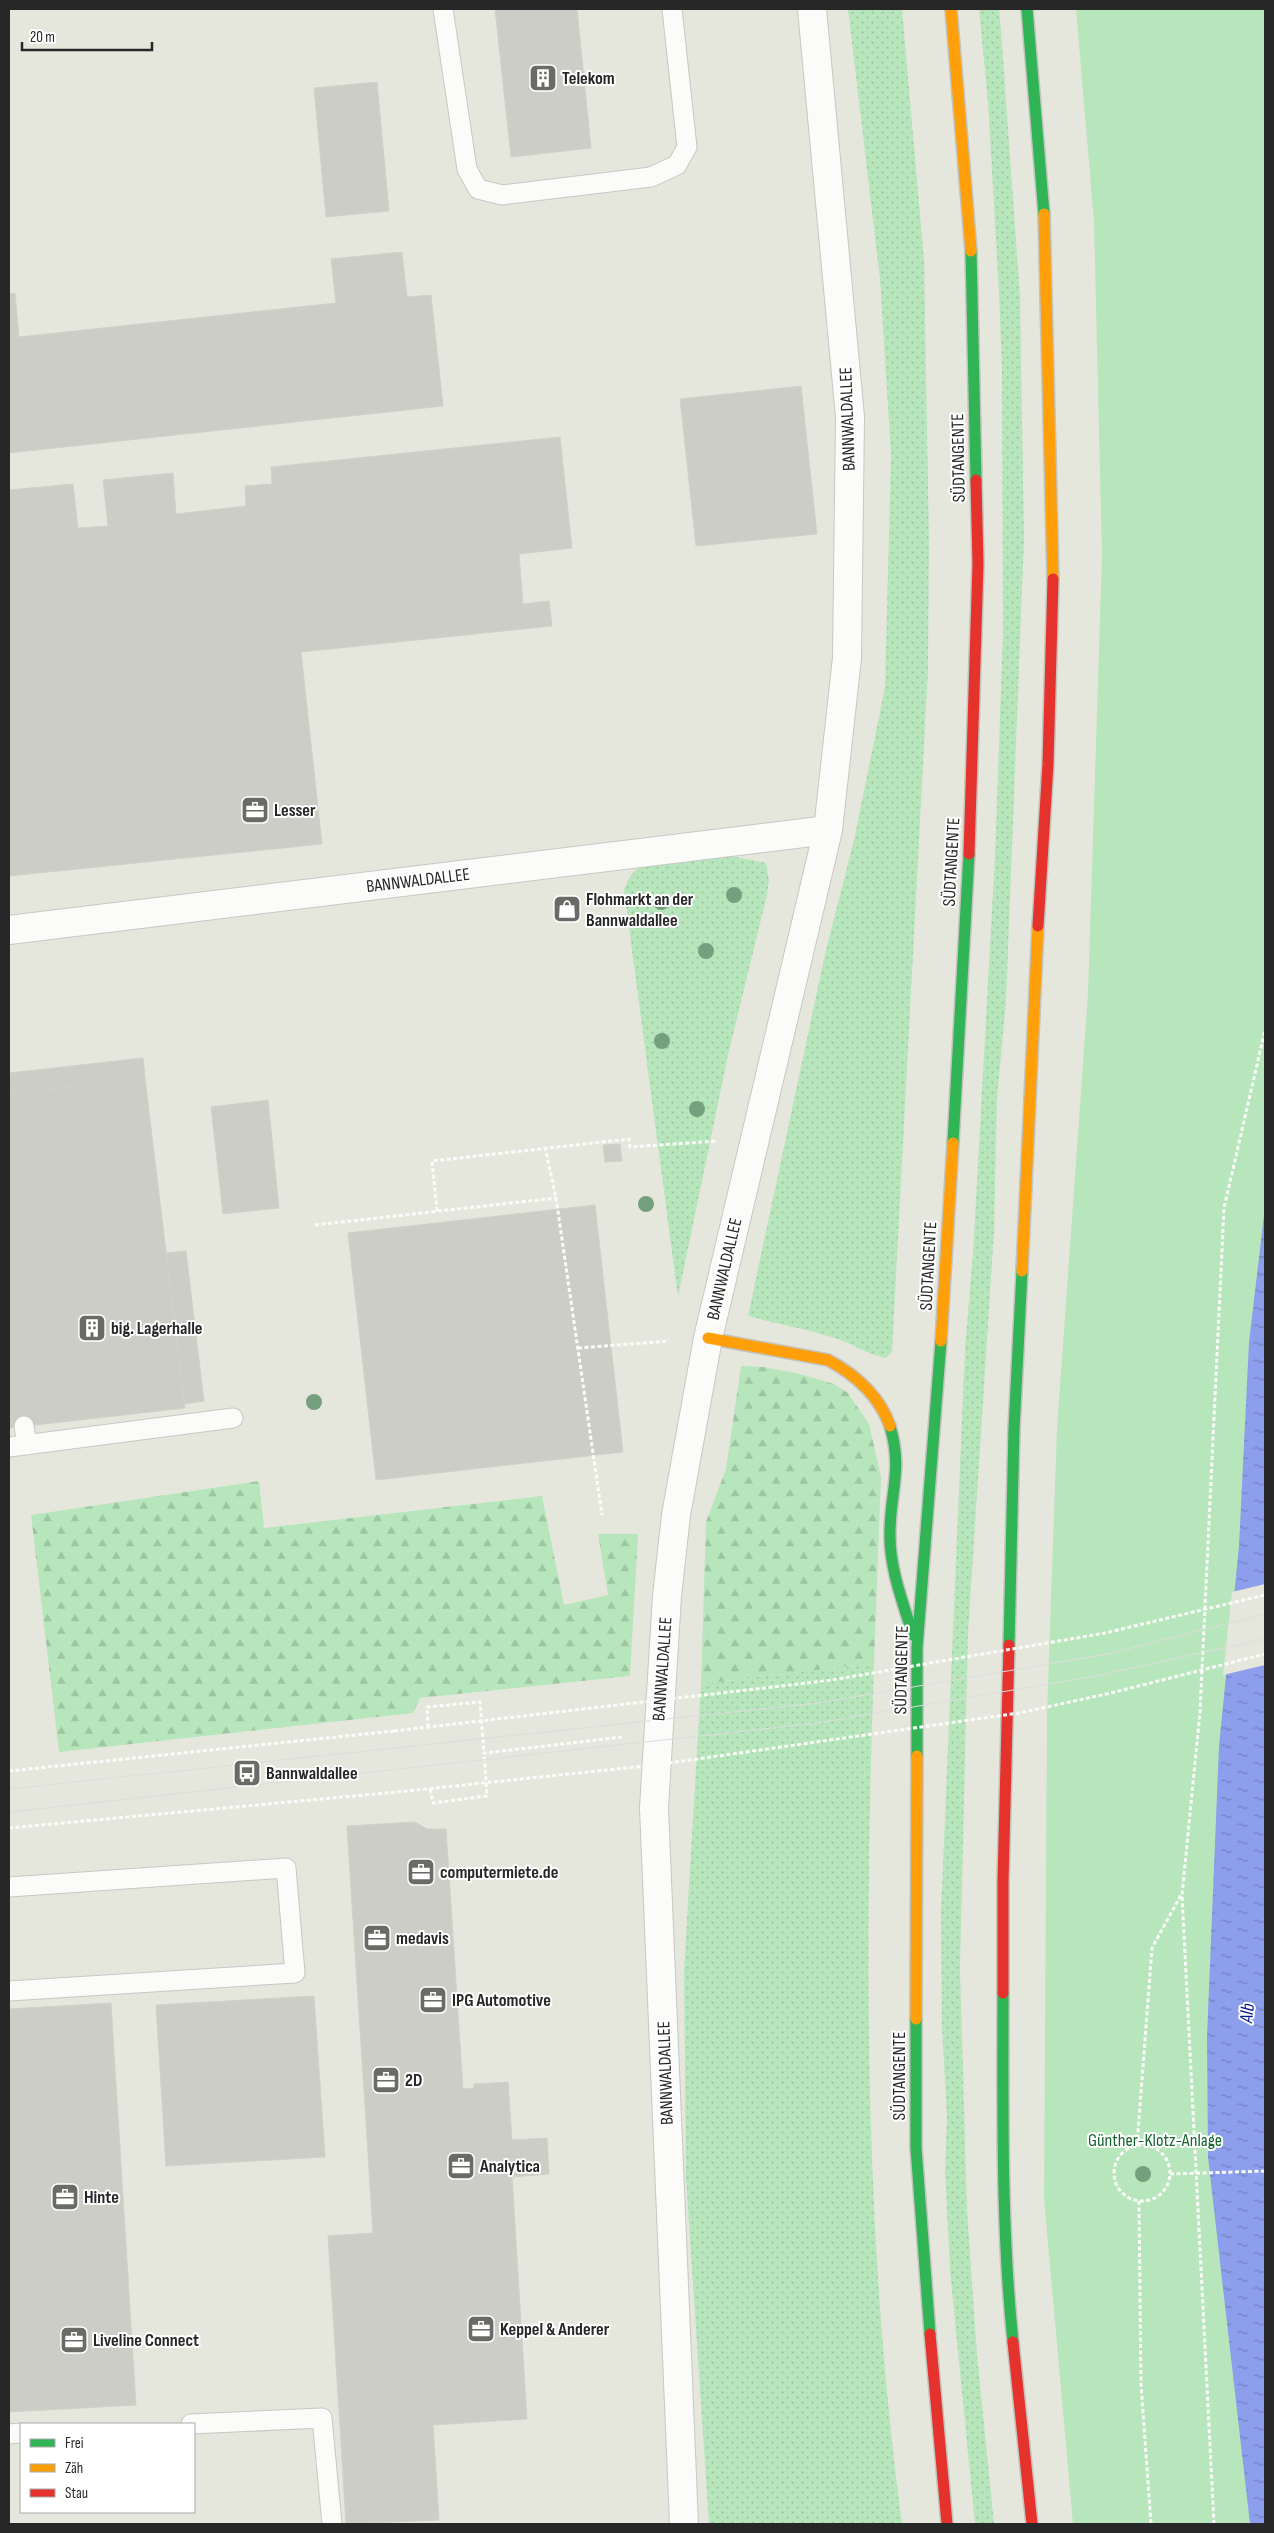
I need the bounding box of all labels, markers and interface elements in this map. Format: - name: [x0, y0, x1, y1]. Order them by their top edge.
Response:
- scale bar: [22, 20, 152, 52]
- text: 20 m: [30, 28, 55, 47]
- building icon: Telekom: [528, 63, 558, 93]
- place label: Telekom: [562, 68, 615, 89]
- street label: BANNWALDALLEE: [835, 367, 860, 471]
- street label: SÜDTANGENTE: [947, 413, 970, 503]
- office icon: Lesser: [240, 795, 270, 825]
- place label: Lesser: [274, 800, 316, 821]
- street label: SÜDTANGENTE: [939, 817, 964, 907]
- street label: BANNWALDALLEE: [365, 864, 471, 897]
- place label: Flohmarkt an der Bannwaldallee: [586, 889, 694, 931]
- shop icon: Flohmarkt an der Bannwaldallee: [552, 894, 582, 924]
- street label: BANNWALDALLEE: [703, 1216, 746, 1322]
- street label: SÜDTANGENTE: [916, 1221, 941, 1311]
- building icon: big. Lagerhalle: [77, 1313, 107, 1343]
- place label: big. Lagerhalle: [111, 1318, 202, 1339]
- street label: BANNWALDALLEE: [648, 1616, 677, 1722]
- street label: SÜDTANGENTE: [890, 1625, 913, 1715]
- bus stop icon: Bannwaldallee: [232, 1758, 262, 1788]
- place label: Bannwaldallee: [266, 1763, 358, 1784]
- office icon: computermiete.de: [406, 1857, 436, 1887]
- place label: computermiete.de: [440, 1862, 558, 1883]
- office icon: medavis: [362, 1923, 392, 1953]
- place label: medavis: [396, 1928, 449, 1949]
- office icon: IPG Automotive: [418, 1985, 448, 2015]
- place label: IPG Automotive: [452, 1990, 551, 2011]
- water label: Alb: [1235, 2002, 1260, 2025]
- street label: BANNWALDALLEE: [653, 2021, 678, 2125]
- street label: SÜDTANGENTE: [889, 2032, 910, 2120]
- office icon: 2D: [371, 2065, 401, 2095]
- place label: 2D: [405, 2070, 422, 2091]
- park label: Günther-Klotz-Anlage: [1088, 2130, 1222, 2151]
- office icon: Analytica: [446, 2151, 476, 2181]
- place label: Analytica: [479, 2156, 540, 2177]
- office icon: Hinte: [50, 2182, 80, 2212]
- place label: Hinte: [84, 2187, 119, 2208]
- office icon: Keppel & Anderer: [466, 2314, 496, 2344]
- place label: Keppel & Anderer: [500, 2319, 610, 2340]
- office icon: Liveline Connect: [59, 2325, 89, 2355]
- place label: Liveline Connect: [93, 2330, 199, 2351]
- legend: [20, 2423, 195, 2513]
- text: Frei: [65, 2434, 84, 2453]
- text: Zäh: [65, 2459, 83, 2478]
- text: Stau: [65, 2484, 88, 2503]

